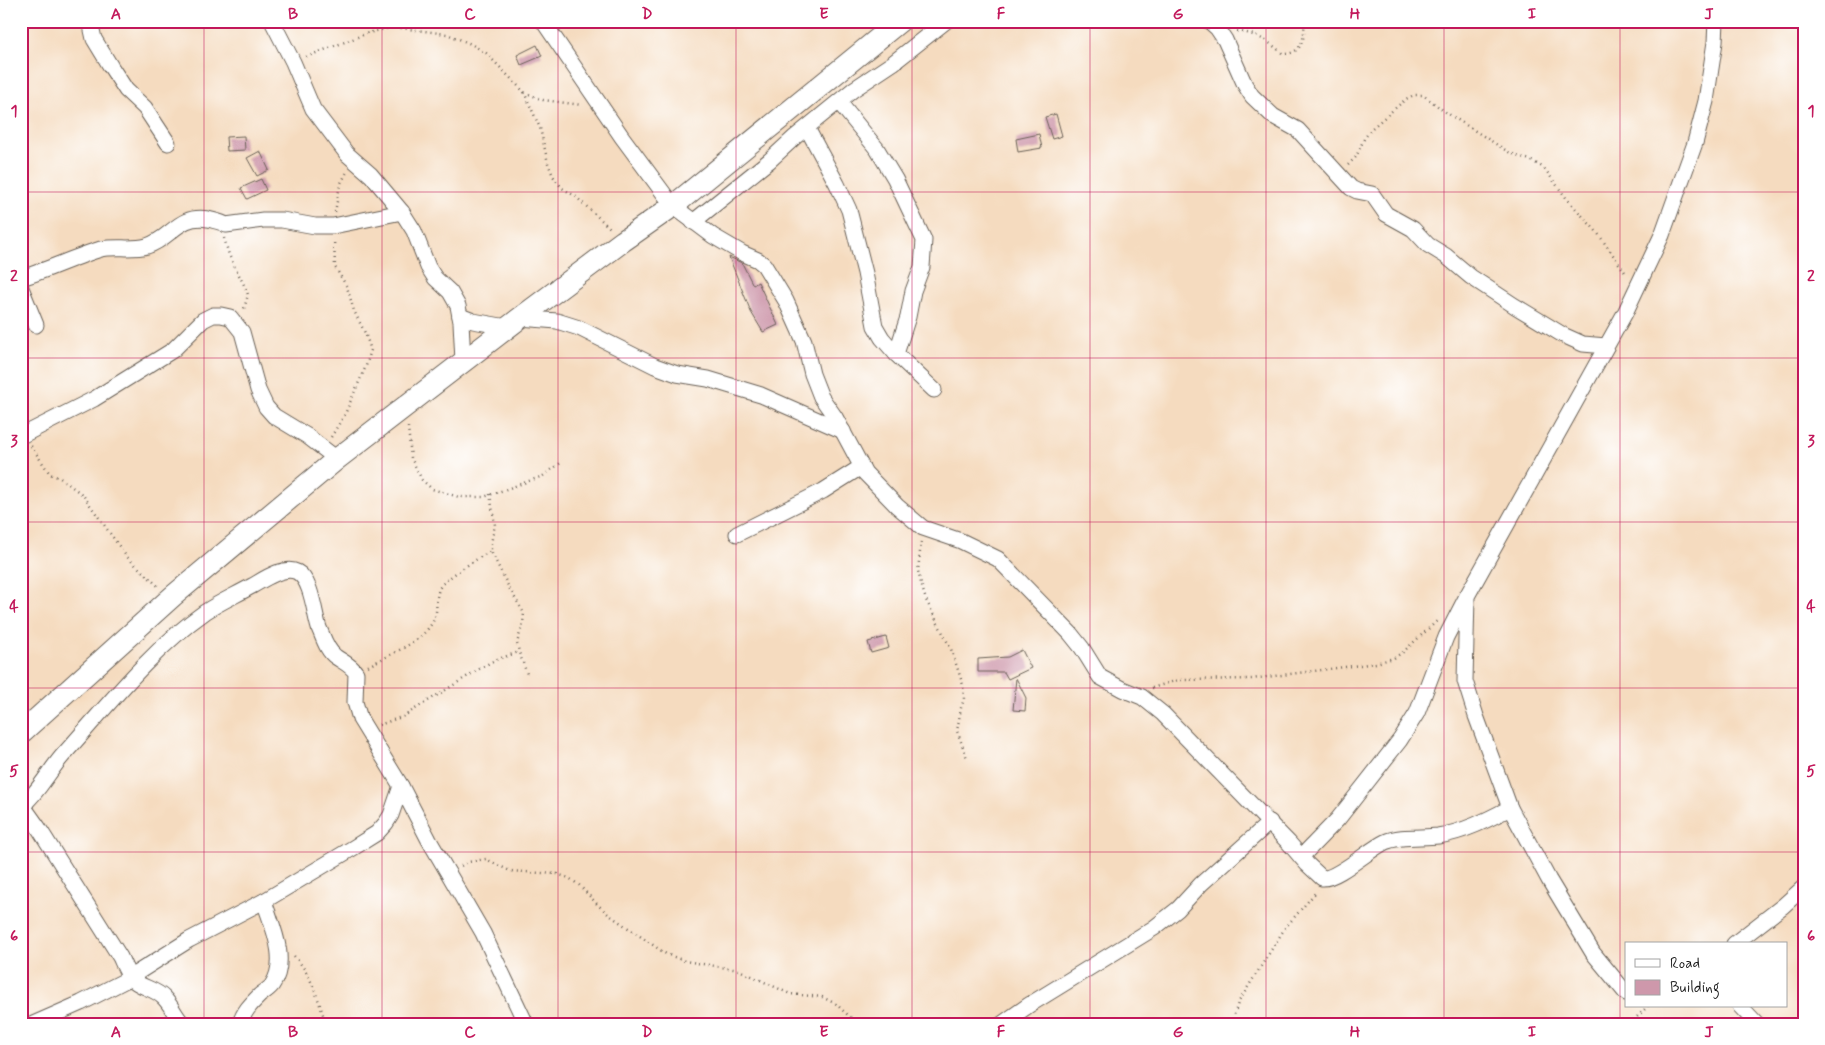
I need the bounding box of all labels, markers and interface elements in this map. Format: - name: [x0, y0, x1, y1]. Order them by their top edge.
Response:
- text: A: [111, 4, 121, 25]
- text: B: [288, 4, 298, 25]
- text: C: [464, 4, 476, 25]
- text: D: [641, 4, 653, 25]
- text: E: [819, 4, 829, 25]
- text: F: [997, 4, 1006, 25]
- text: G: [1173, 4, 1184, 25]
- text: H: [1350, 4, 1361, 25]
- text: I: [1528, 4, 1537, 25]
- text: J: [1704, 4, 1714, 25]
- text: 1: [10, 101, 18, 122]
- text: 1: [1807, 101, 1815, 122]
- text: 2: [10, 266, 18, 287]
- text: 2: [1807, 266, 1815, 287]
- text: 3: [10, 431, 18, 452]
- text: 3: [1807, 431, 1815, 452]
- text: 4: [9, 596, 19, 617]
- text: 4: [1806, 596, 1816, 617]
- text: 5: [9, 761, 19, 782]
- text: 5: [1806, 761, 1816, 782]
- text: 6: [10, 926, 18, 947]
- text: 6: [1807, 926, 1815, 947]
- legend: [1625, 942, 1788, 1008]
- text: Road: [1670, 954, 1700, 974]
- text: Building: [1670, 978, 1720, 999]
- text: A: [111, 1022, 121, 1043]
- text: B: [288, 1022, 298, 1043]
- text: C: [464, 1022, 476, 1043]
- text: D: [641, 1022, 653, 1043]
- text: E: [819, 1022, 829, 1043]
- text: F: [997, 1022, 1006, 1043]
- text: G: [1173, 1022, 1184, 1043]
- text: H: [1350, 1022, 1361, 1043]
- text: I: [1528, 1022, 1537, 1043]
- text: J: [1704, 1022, 1714, 1043]

